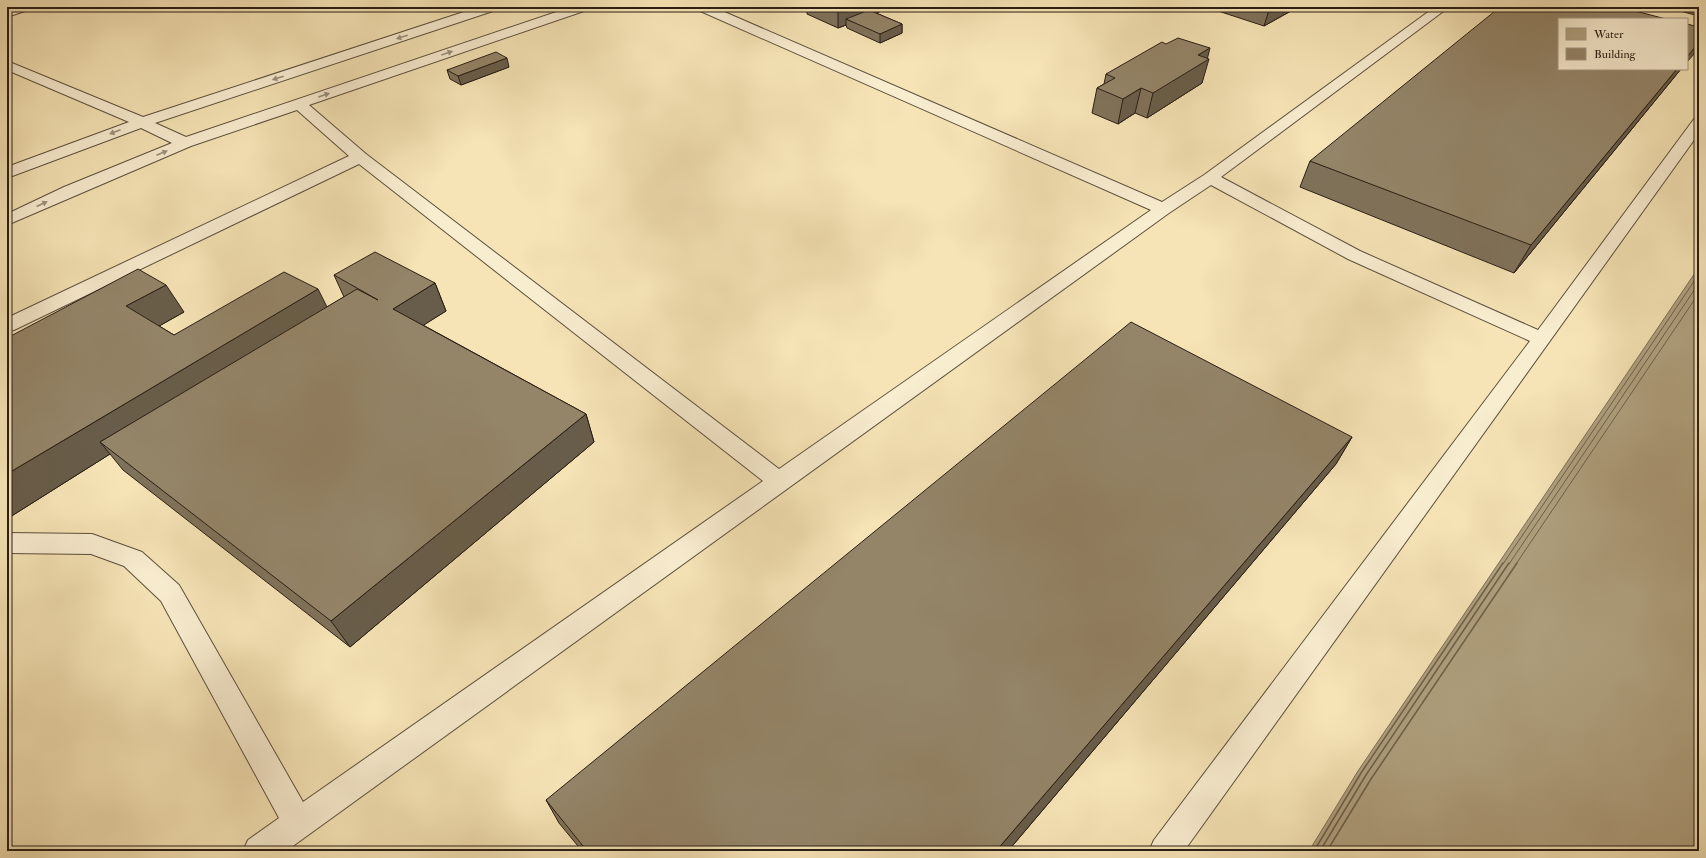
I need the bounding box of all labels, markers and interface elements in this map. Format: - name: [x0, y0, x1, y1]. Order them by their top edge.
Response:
- legend: [1558, 18, 1688, 70]
- text: Water: [1593, 27, 1624, 42]
- one-way arrow: [395, 34, 407, 40]
- text: Building: [1594, 47, 1637, 62]
- one-way arrow: [441, 50, 453, 56]
- one-way arrow: [272, 75, 284, 81]
- one-way arrow: [318, 92, 330, 98]
- one-way arrow: [109, 130, 121, 136]
- one-way arrow: [156, 149, 168, 155]
- one-way arrow: [37, 201, 48, 207]

